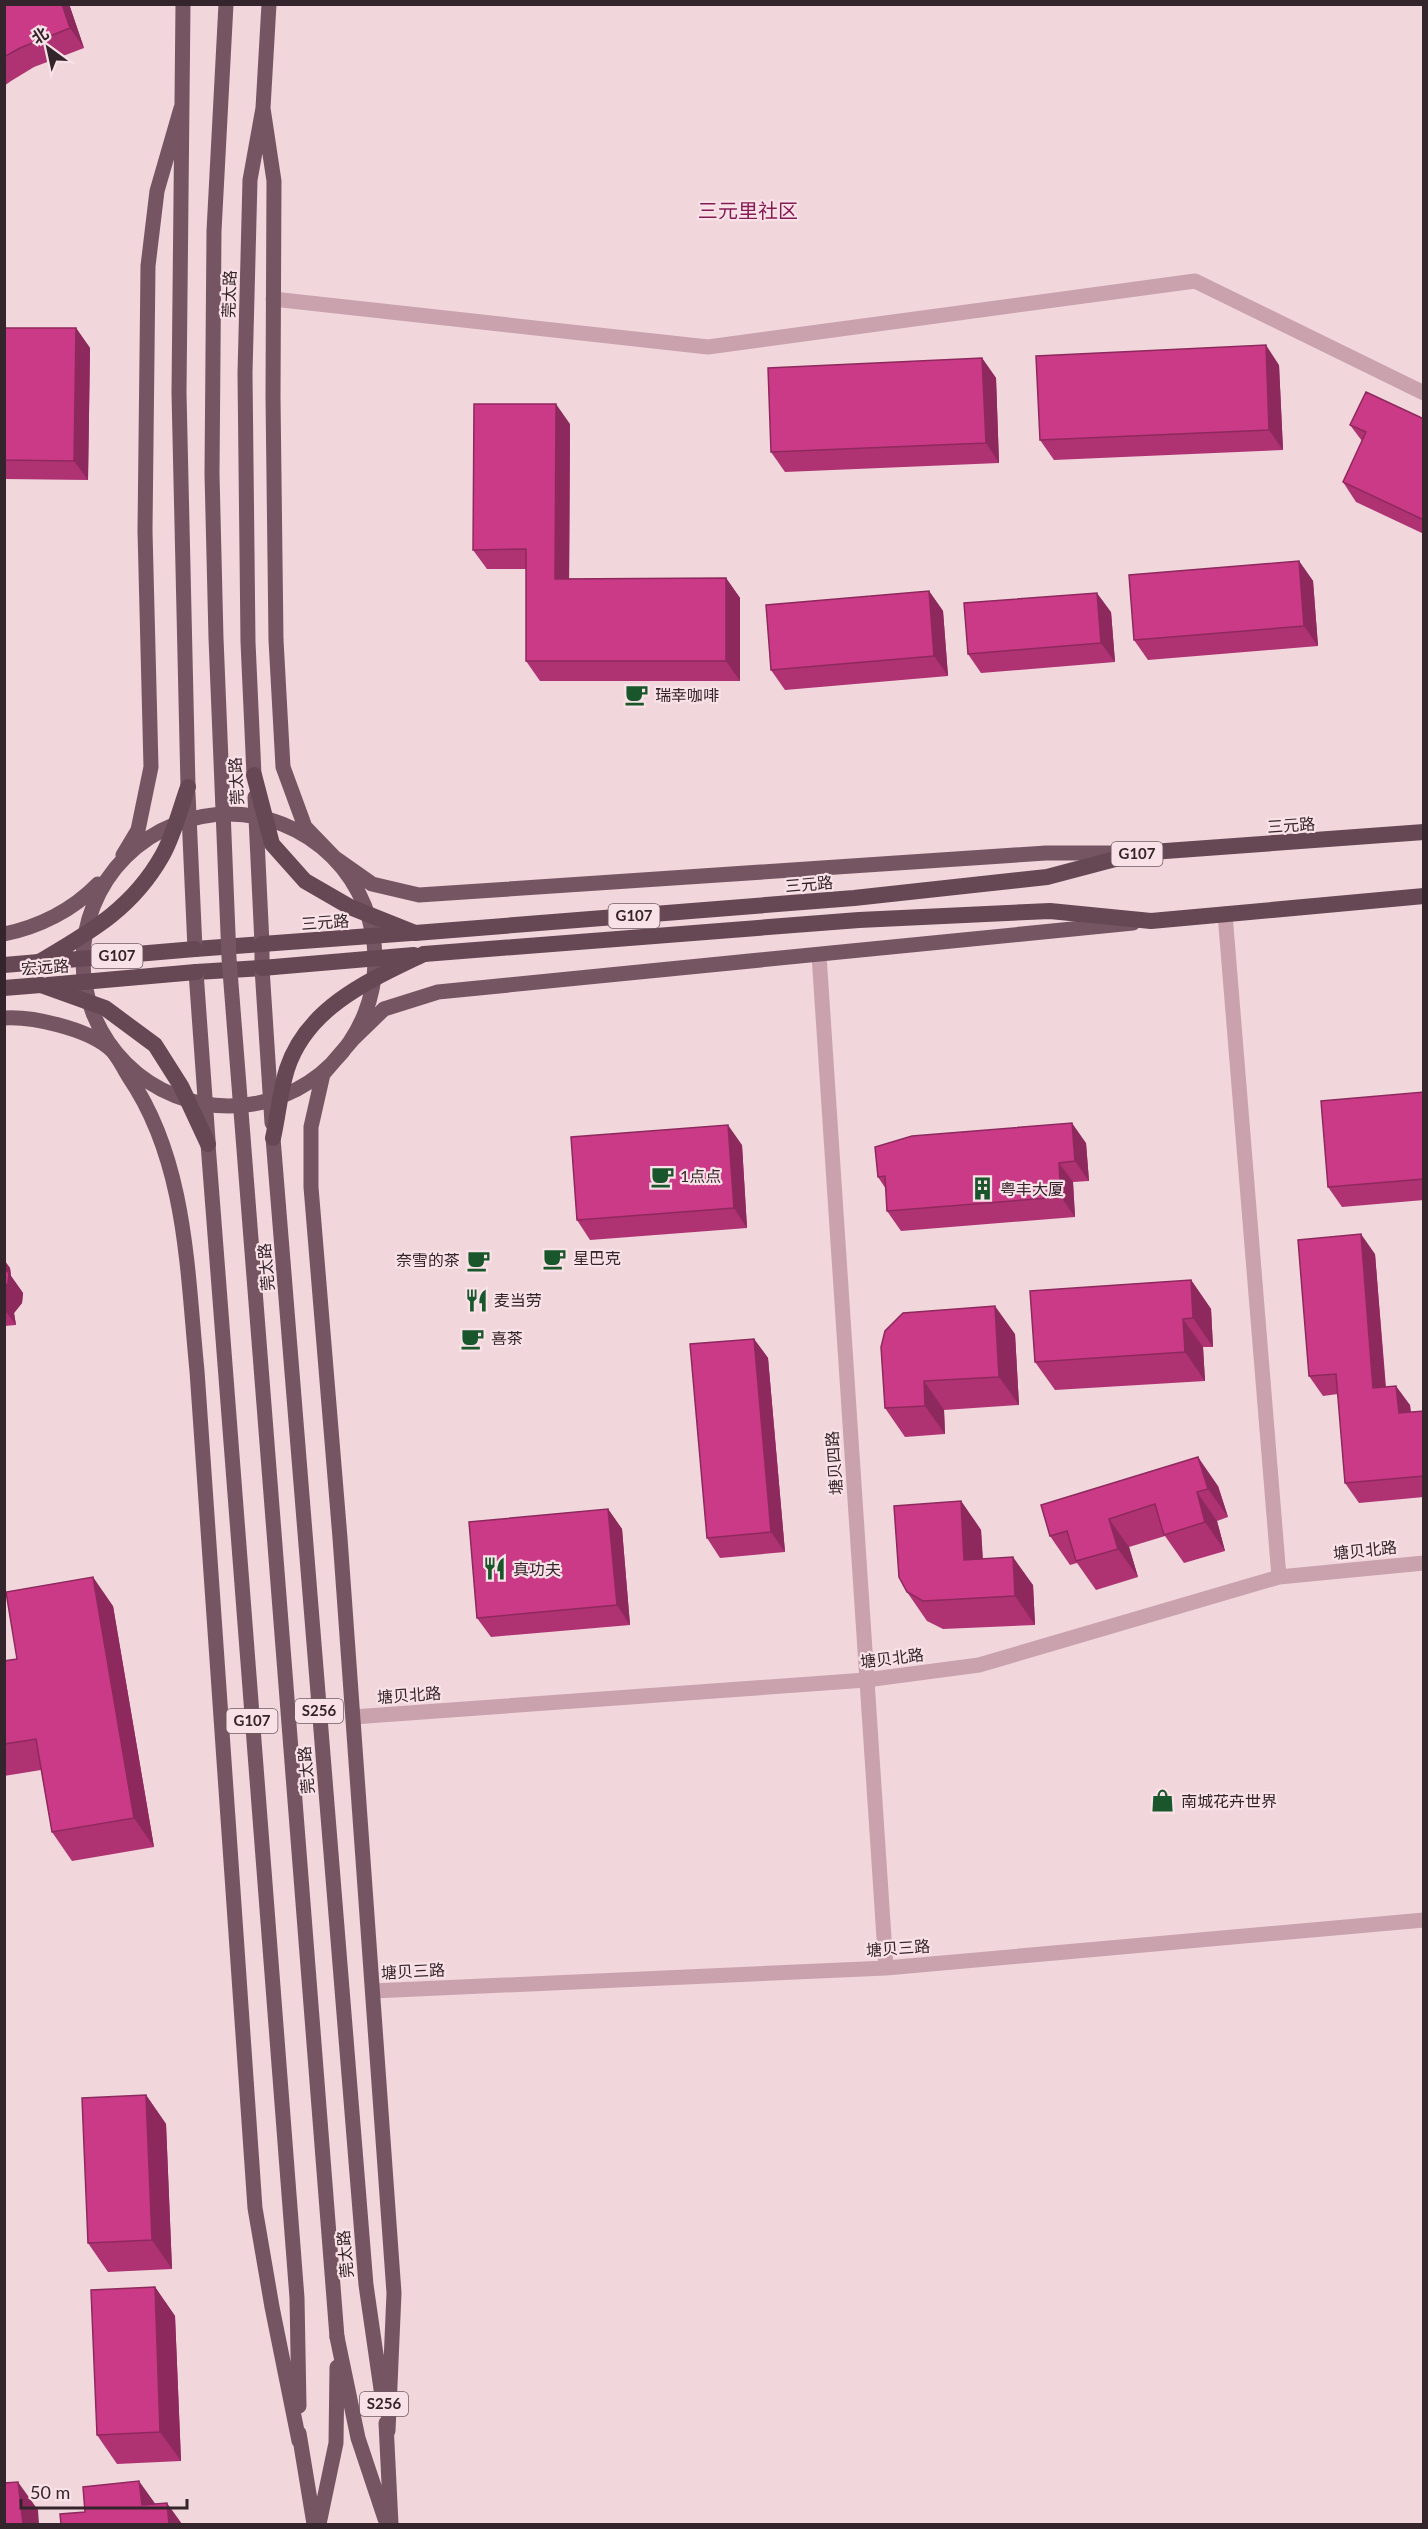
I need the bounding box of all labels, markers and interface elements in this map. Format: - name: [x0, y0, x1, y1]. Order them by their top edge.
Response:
- north arrow: [18, 18, 78, 78]
- text: 北: [28, 23, 51, 47]
- district label: 三元里社区: [698, 198, 798, 222]
- street label: 莞太路: [218, 270, 239, 318]
- cafe icon: 瑞幸咖啡: [624, 682, 650, 708]
- place label: 瑞幸咖啡: [655, 685, 719, 704]
- street label: 莞太路: [225, 757, 246, 805]
- street label: 三元路: [1266, 813, 1316, 836]
- road number: G107: [1112, 842, 1162, 866]
- street label: 三元路: [784, 872, 834, 895]
- road number: G107: [608, 904, 660, 928]
- street label: 三元路: [300, 910, 350, 933]
- road number: G107: [92, 944, 142, 968]
- street label: 宏远路: [20, 955, 70, 978]
- cafe icon: 1点点: [649, 1163, 675, 1189]
- place label: 1点点: [680, 1166, 721, 1185]
- building icon: 粤丰大厦: [969, 1176, 995, 1202]
- place label: 粤丰大厦: [1000, 1179, 1064, 1198]
- street label: 莞太路: [254, 1242, 277, 1292]
- cafe icon: 星巴克: [542, 1245, 568, 1271]
- cafe icon: 奈雪的茶: [465, 1247, 491, 1273]
- place label: 星巴克: [573, 1248, 621, 1267]
- place label: 奈雪的茶: [396, 1250, 460, 1269]
- restaurant icon: 麦当劳: [463, 1287, 489, 1313]
- place label: 麦当劳: [494, 1290, 542, 1309]
- cafe icon: 喜茶: [460, 1325, 486, 1351]
- place label: 喜茶: [491, 1328, 523, 1347]
- street label: 塘贝四路: [822, 1430, 845, 1496]
- street label: 塘贝北路: [1332, 1537, 1398, 1562]
- restaurant icon: 真功夫: [482, 1556, 508, 1582]
- place label: 真功夫: [513, 1559, 561, 1578]
- street label: 塘贝北路: [859, 1644, 925, 1671]
- street label: 塘贝北路: [376, 1683, 442, 1706]
- road number: S256: [295, 1699, 343, 1723]
- road number: G107: [226, 1709, 278, 1733]
- street label: 莞太路: [294, 1745, 317, 1795]
- shop icon: 南城花卉世界: [1150, 1788, 1176, 1814]
- place label: 南城花卉世界: [1181, 1791, 1277, 1810]
- street label: 塘贝三路: [865, 1936, 931, 1959]
- street label: 塘贝三路: [381, 1959, 445, 1982]
- street label: 莞太路: [333, 2229, 356, 2279]
- road number: S256: [360, 2392, 408, 2416]
- scale bar: [21, 2472, 188, 2510]
- text: 50 m: [30, 2481, 70, 2503]

